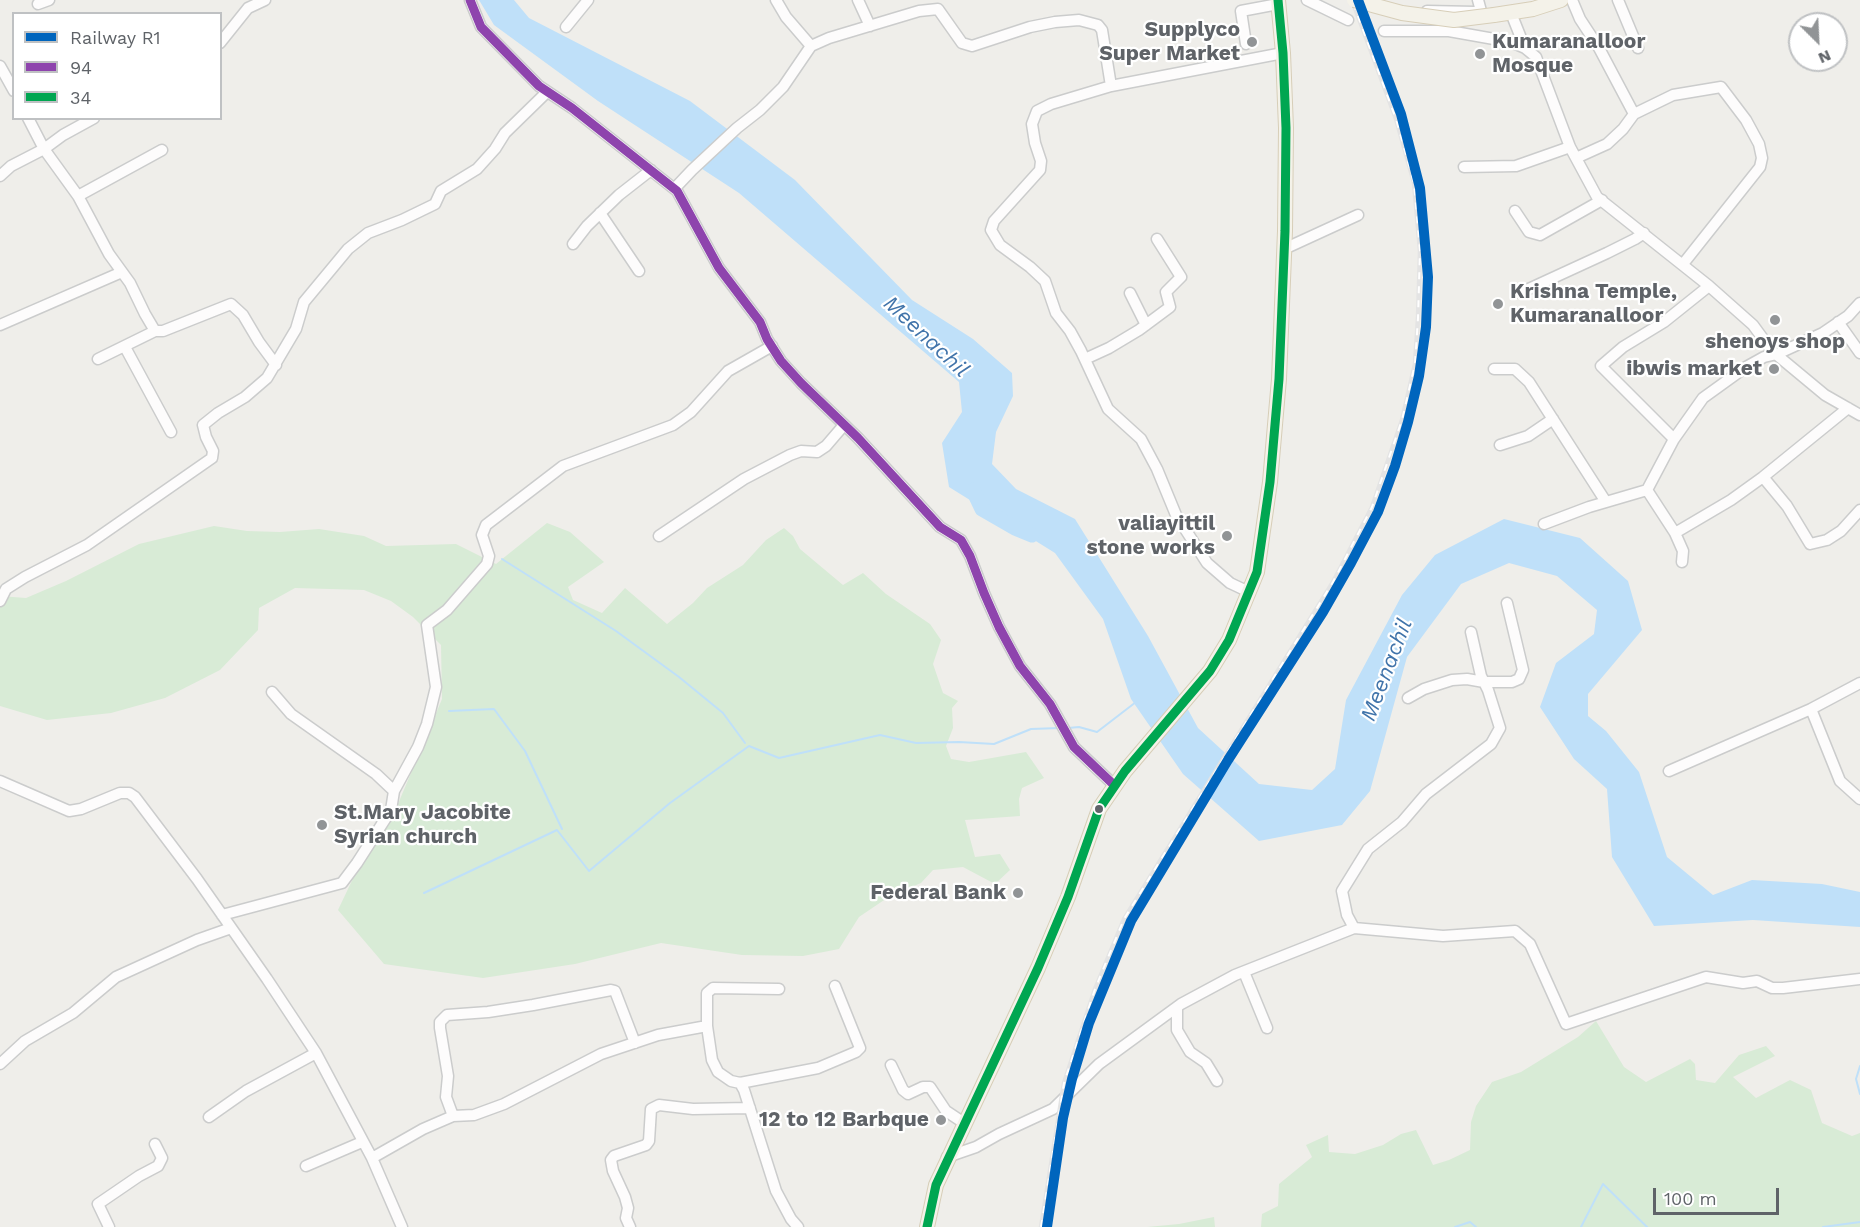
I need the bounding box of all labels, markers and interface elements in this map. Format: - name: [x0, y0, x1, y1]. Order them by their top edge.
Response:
- legend: [12, 12, 222, 120]
- north arrow: [1788, 12, 1848, 72]
- place label: Supplyco Super Market: [1099, 17, 1240, 67]
- text: Railway R1: [70, 27, 161, 48]
- place label: Kumaranalloor Mosque: [1492, 29, 1645, 79]
- marker: Supplyco Super Market: [1245, 35, 1259, 49]
- text: N: [1815, 46, 1834, 68]
- marker: Kumaranalloor Mosque: [1473, 47, 1487, 61]
- text: 94: [70, 57, 92, 78]
- text: 34: [70, 87, 92, 108]
- place label: Krishna Temple, Kumaranalloor: [1510, 279, 1677, 329]
- water label: Meenachil: [878, 291, 974, 383]
- marker: Krishna Temple, Kumaranalloor: [1491, 297, 1505, 311]
- marker: shenoys shop: [1768, 313, 1782, 327]
- place label: shenoys shop: [1705, 329, 1845, 355]
- place label: ibwis market: [1626, 356, 1762, 382]
- marker: ibwis market: [1767, 362, 1781, 376]
- place label: valiayittil stone works: [1086, 511, 1215, 561]
- marker: valiayittil stone works: [1220, 529, 1234, 543]
- water label: Meenachil: [1355, 615, 1419, 725]
- place label: St.Mary Jacobite Syrian church: [334, 800, 511, 850]
- unlabelled marker: [1093, 803, 1105, 815]
- marker: St.Mary Jacobite Syrian church: [315, 818, 329, 832]
- place label: Federal Bank: [870, 880, 1006, 906]
- marker: Federal Bank: [1011, 886, 1025, 900]
- place label: 12 to 12 Barbque: [759, 1107, 929, 1133]
- marker: 12 to 12 Barbque: [934, 1113, 948, 1127]
- scale bar: [1656, 1176, 1782, 1214]
- text: 100 m: [1664, 1188, 1717, 1209]

